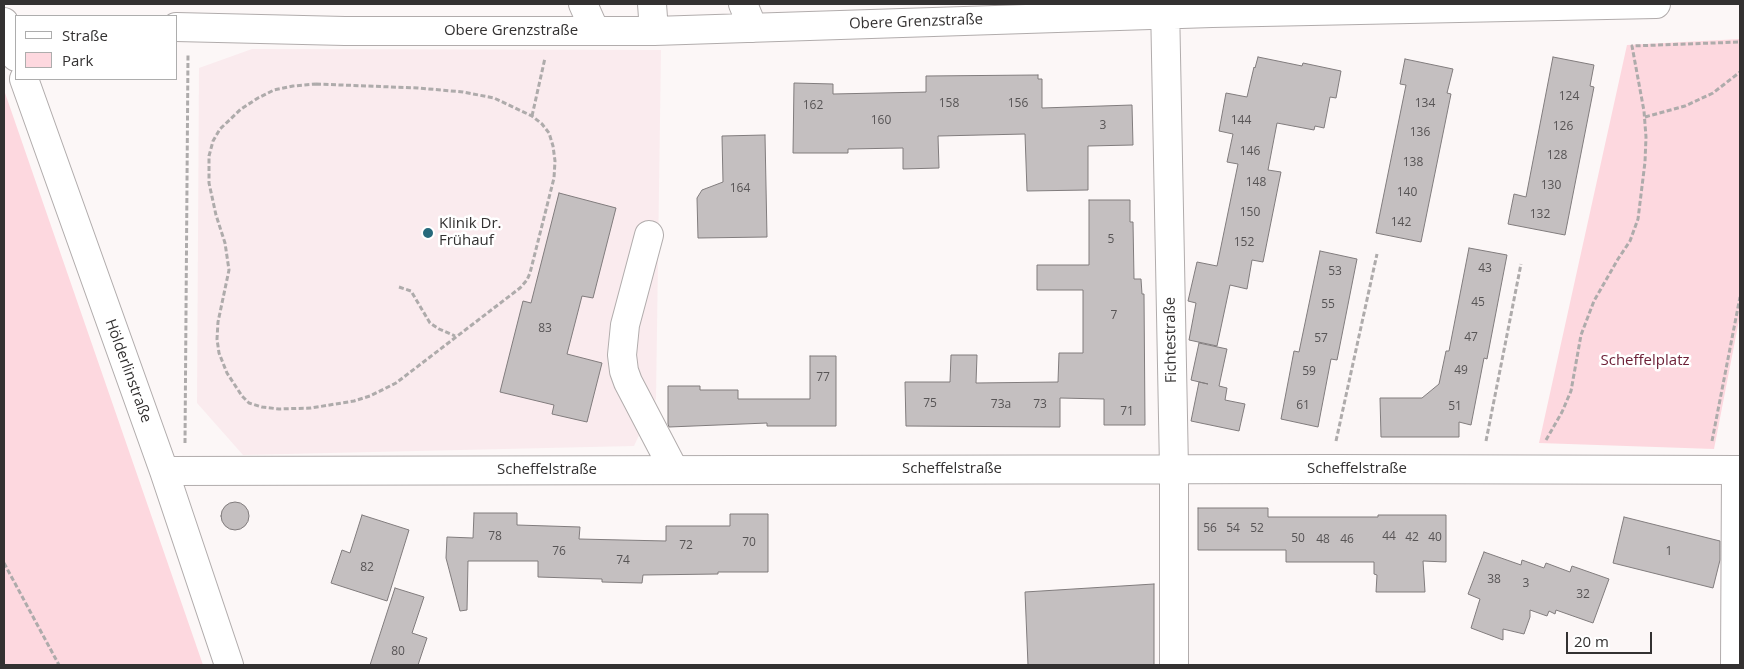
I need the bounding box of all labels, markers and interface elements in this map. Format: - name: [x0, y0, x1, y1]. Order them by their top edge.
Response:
- street label: Obere Grenzstraße: [849, 11, 983, 33]
- legend: [15, 15, 178, 80]
- street label: Obere Grenzstraße: [444, 22, 578, 40]
- text: Straße: [62, 25, 108, 45]
- text: Park: [62, 50, 93, 70]
- house number: 124: [1559, 90, 1579, 104]
- house number: 158: [939, 97, 959, 111]
- house number: 156: [1008, 97, 1028, 111]
- house number: 134: [1415, 97, 1435, 111]
- house number: 162: [803, 99, 823, 113]
- house number: 160: [871, 114, 891, 128]
- house number: 144: [1231, 114, 1251, 128]
- house number: 3: [1100, 119, 1106, 133]
- house number: 126: [1553, 120, 1573, 134]
- house number: 136: [1410, 126, 1430, 140]
- house number: 146: [1240, 145, 1260, 159]
- house number: 128: [1547, 149, 1567, 163]
- house number: 138: [1403, 156, 1423, 170]
- house number: 148: [1246, 176, 1266, 190]
- house number: 130: [1541, 179, 1561, 193]
- house number: 164: [730, 182, 750, 196]
- house number: 140: [1397, 186, 1417, 200]
- house number: 150: [1240, 206, 1260, 220]
- house number: 132: [1530, 208, 1550, 222]
- place label: Klinik Dr. Frühauf: [439, 215, 501, 250]
- house number: 142: [1391, 216, 1411, 230]
- marker: Klinik Dr. Frühauf: [421, 226, 435, 240]
- house number: 5: [1108, 233, 1114, 247]
- house number: 152: [1234, 236, 1254, 250]
- house number: 43: [1478, 262, 1492, 276]
- house number: 53: [1328, 265, 1342, 279]
- house number: 45: [1471, 296, 1485, 310]
- street label: Fichtestraße: [1161, 297, 1181, 383]
- house number: 55: [1321, 298, 1335, 312]
- house number: 7: [1111, 309, 1117, 323]
- street label: Hölderlinstraße: [101, 317, 155, 425]
- house number: 83: [538, 322, 552, 336]
- house number: 47: [1464, 331, 1478, 345]
- house number: 57: [1314, 332, 1328, 346]
- park label: Scheffelplatz: [1600, 352, 1690, 370]
- house number: 49: [1454, 364, 1468, 378]
- house number: 59: [1302, 365, 1316, 379]
- house number: 77: [816, 371, 830, 385]
- house number: 75: [923, 397, 937, 411]
- house number: 73a: [991, 398, 1011, 412]
- house number: 73: [1033, 398, 1047, 412]
- house number: 61: [1296, 399, 1310, 413]
- house number: 51: [1448, 400, 1462, 414]
- house number: 71: [1120, 405, 1134, 419]
- street label: Scheffelstraße: [902, 460, 1002, 478]
- street label: Scheffelstraße: [1307, 460, 1407, 478]
- street label: Scheffelstraße: [497, 461, 597, 479]
- house number: 56: [1203, 522, 1217, 536]
- house number: 54: [1226, 522, 1240, 536]
- house number: 52: [1250, 522, 1264, 536]
- house number: 78: [488, 530, 502, 544]
- house number: 44: [1382, 530, 1396, 544]
- house number: 42: [1405, 531, 1419, 545]
- house number: 40: [1428, 531, 1442, 545]
- house number: 50: [1291, 532, 1305, 546]
- house number: 48: [1316, 533, 1330, 547]
- house number: 46: [1340, 533, 1354, 547]
- house number: 70: [742, 536, 756, 550]
- house number: 72: [679, 539, 693, 553]
- house number: 76: [552, 545, 566, 559]
- house number: 1: [1666, 545, 1672, 559]
- house number: 74: [616, 554, 630, 568]
- house number: 82: [360, 561, 374, 575]
- house number: 38: [1487, 573, 1501, 587]
- house number: 3: [1523, 577, 1529, 591]
- house number: 32: [1576, 588, 1590, 602]
- scale bar: [1569, 622, 1655, 654]
- text: 20 m: [1574, 631, 1609, 651]
- house number: 80: [391, 645, 405, 659]

